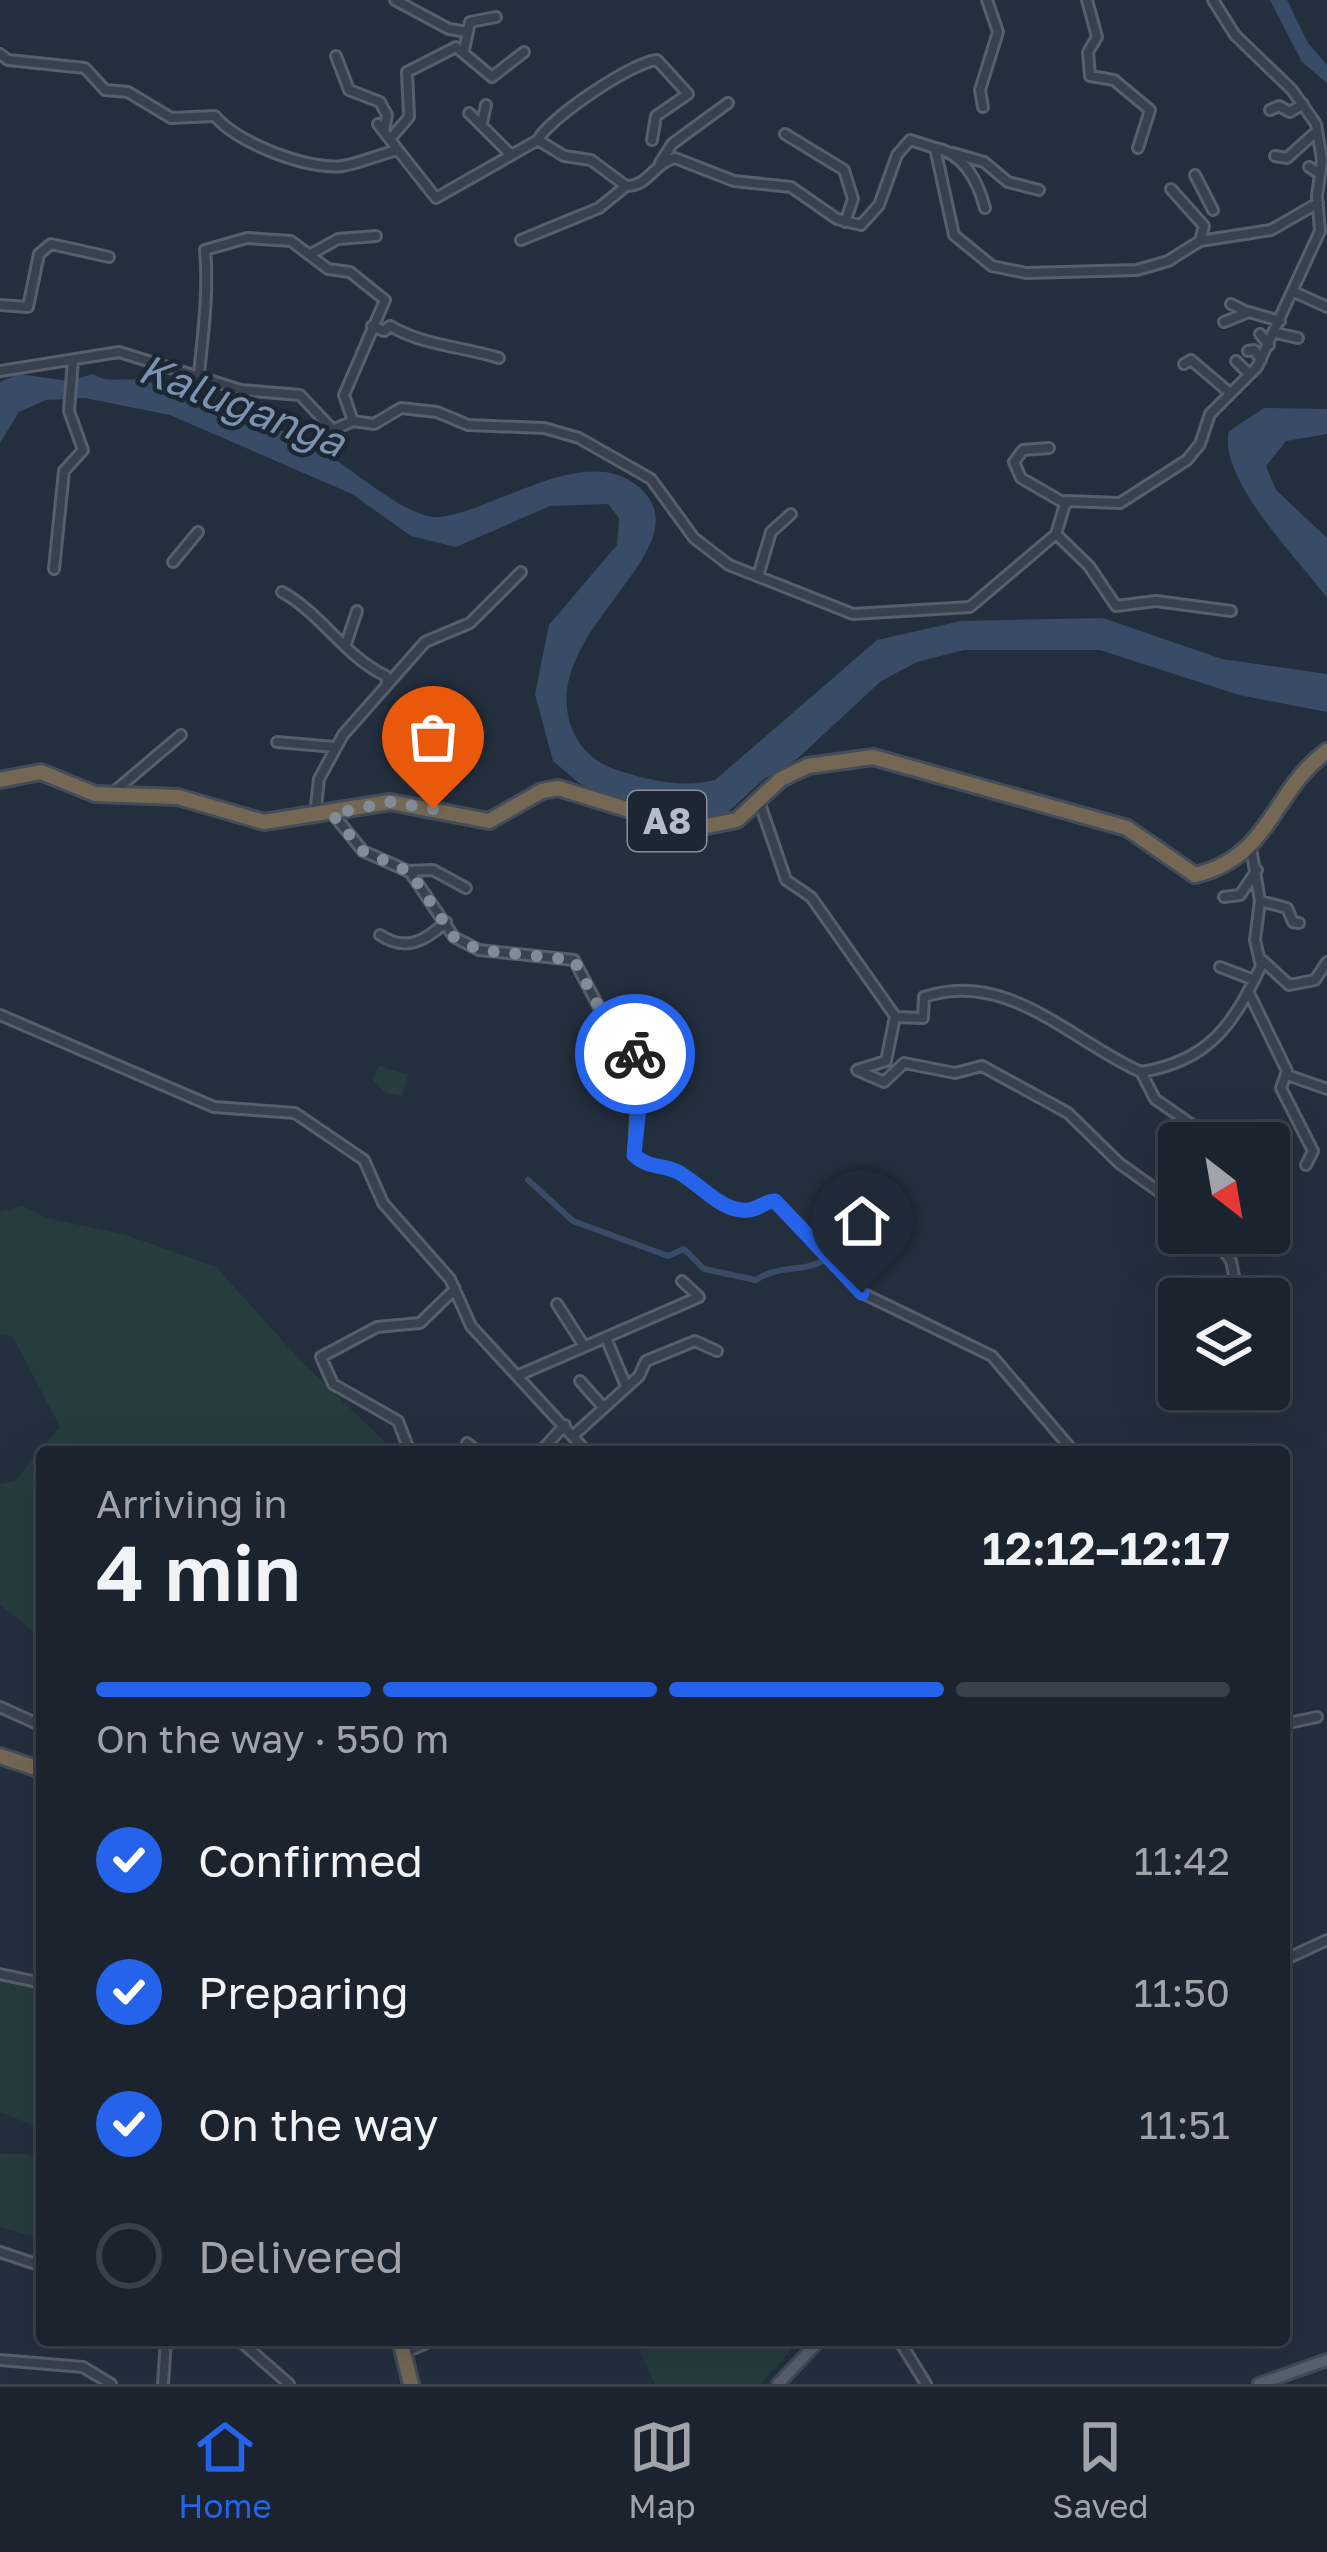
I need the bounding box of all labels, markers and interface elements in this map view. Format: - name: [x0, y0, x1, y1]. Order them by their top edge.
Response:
- water label: Kaluganga: [133, 342, 353, 467]
- pin: [382, 686, 484, 809]
- icon: bag: [400, 704, 466, 770]
- road number: A8: [628, 791, 706, 851]
- courier: [575, 994, 695, 1114]
- icon: bike: [602, 1021, 668, 1087]
- north arrow: [1158, 1122, 1290, 1254]
- map controls: [1158, 1122, 1290, 1410]
- pin: [811, 1170, 913, 1293]
- icon: home: [829, 1188, 895, 1254]
- button: layers: [1158, 1278, 1290, 1410]
- text: Arriving in: [96, 1480, 287, 1527]
- text: 12:12–12:17: [982, 1521, 1230, 1575]
- text: 4 min: [96, 1525, 301, 1618]
- text: On the way · 550 m: [96, 1715, 449, 1762]
- icon: check: [96, 1827, 162, 1893]
- text: Confirmed: [198, 1833, 423, 1887]
- text: 11:42: [1134, 1837, 1230, 1884]
- icon: check: [96, 1959, 162, 2025]
- text: Preparing: [198, 1965, 409, 2019]
- text: 11:50: [1134, 1969, 1230, 2016]
- icon: check: [96, 2091, 162, 2157]
- text: On the way: [198, 2097, 439, 2151]
- text: 11:51: [1139, 2101, 1230, 2148]
- text: Delivered: [198, 2229, 403, 2283]
- tab: Home: [178, 2414, 272, 2525]
- tab: Map: [628, 2414, 696, 2525]
- tab: Saved: [1052, 2414, 1149, 2525]

